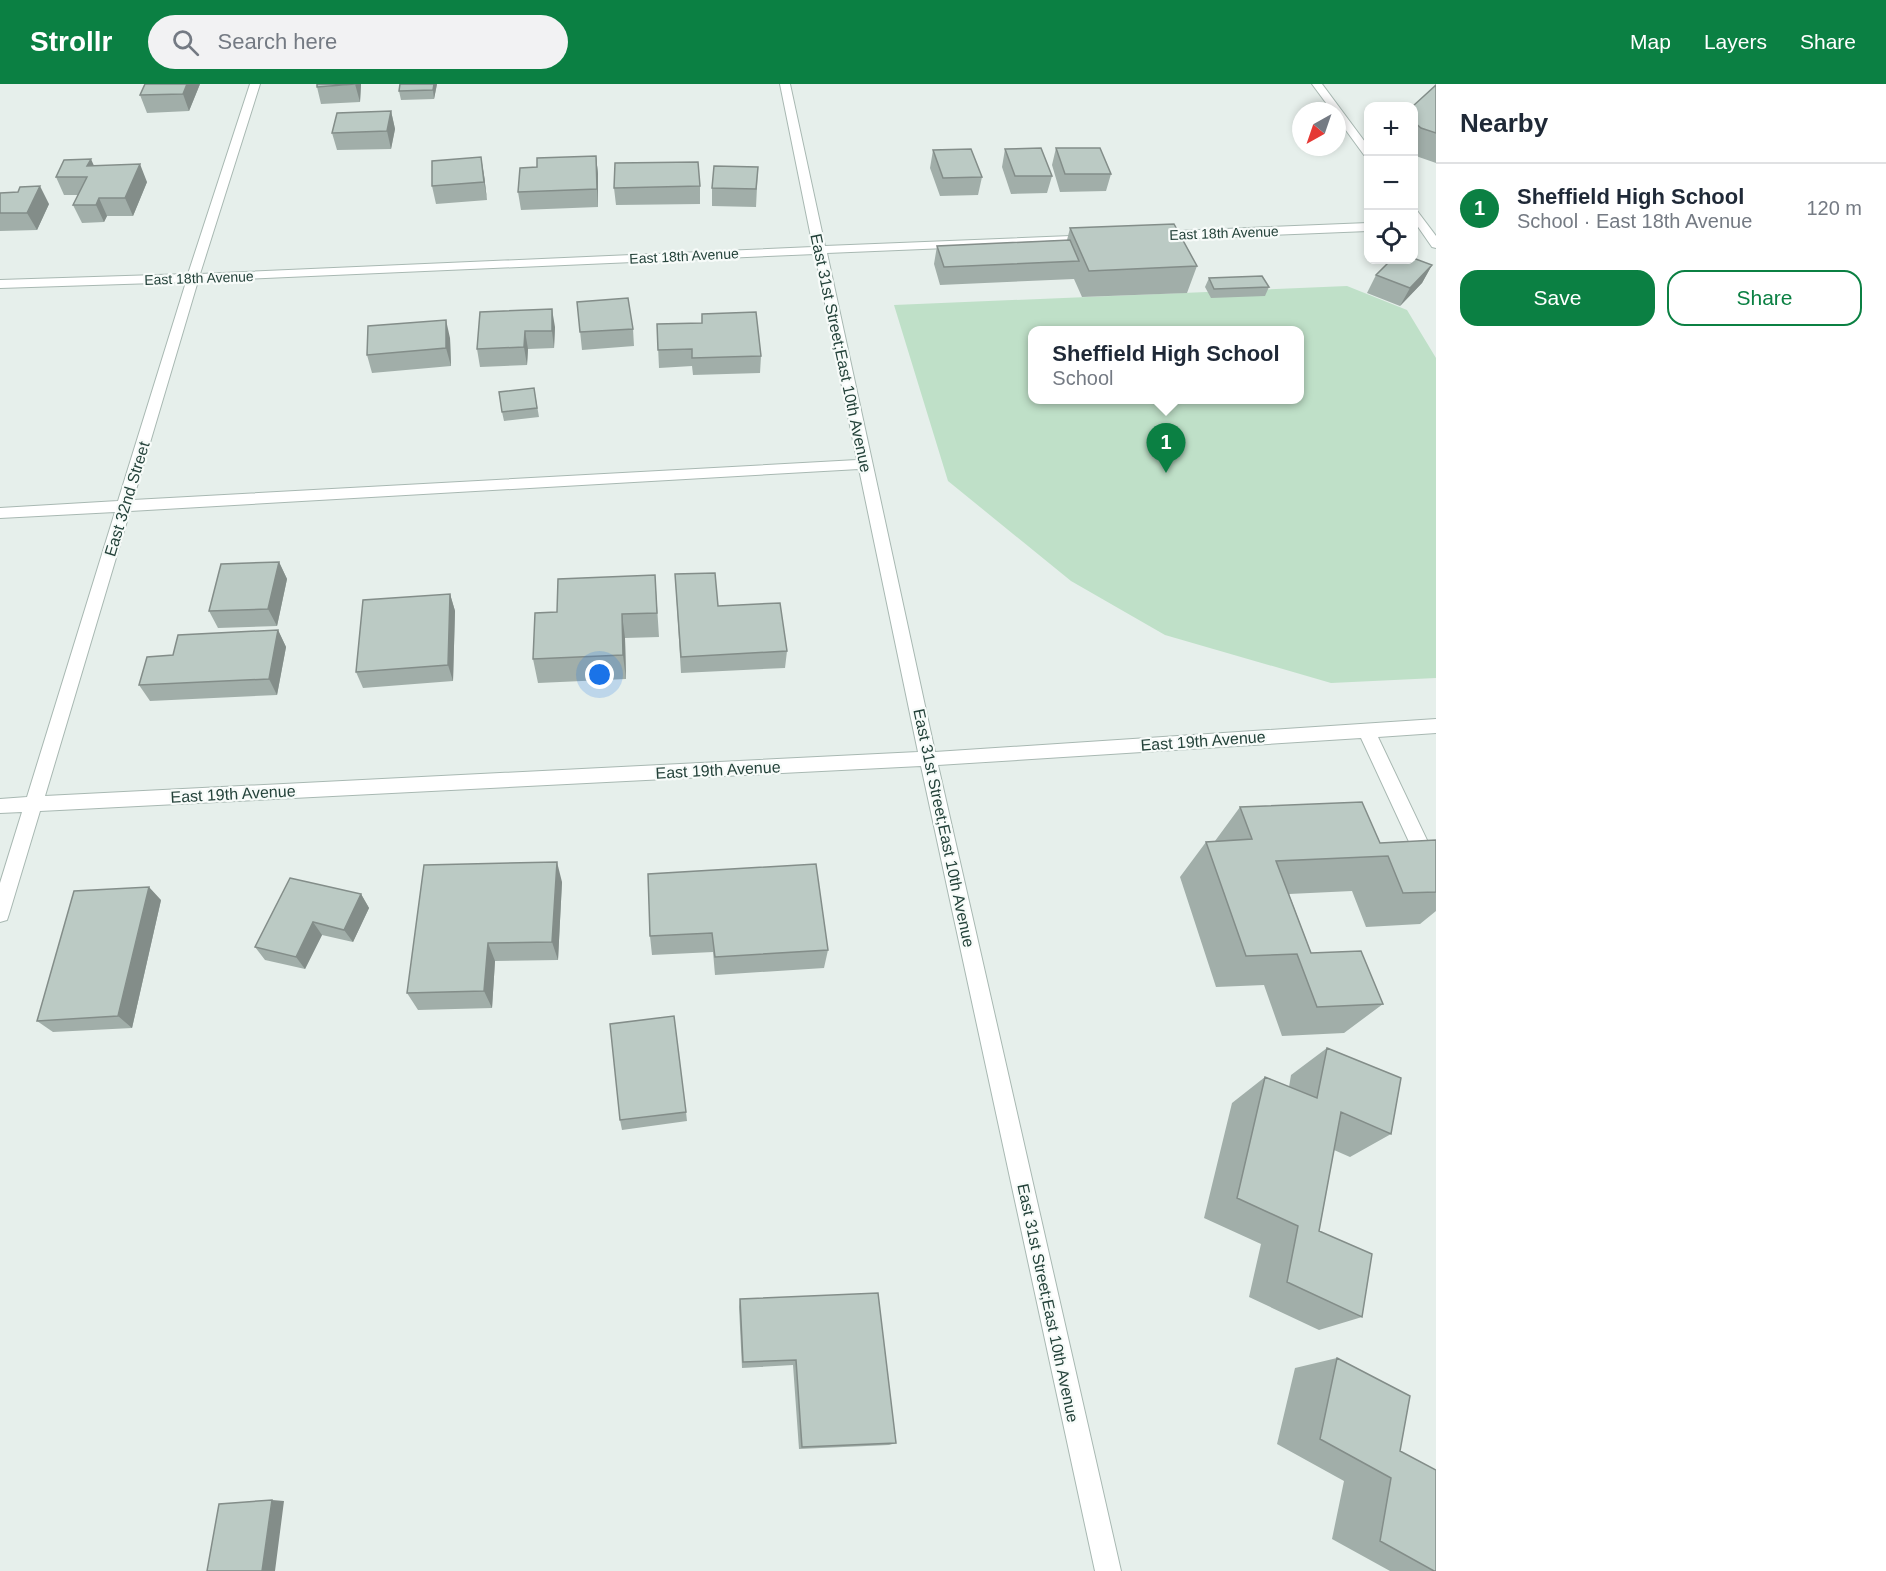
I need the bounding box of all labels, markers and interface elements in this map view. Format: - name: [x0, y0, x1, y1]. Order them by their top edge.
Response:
- search box: [148, 15, 568, 69]
- text: Strollr: [30, 26, 112, 57]
- icon: search: [169, 26, 202, 59]
- text: Search here: [217, 29, 337, 54]
- text: Map: [1630, 30, 1671, 53]
- text: Layers: [1704, 30, 1767, 53]
- text: Share: [1800, 30, 1856, 53]
- north arrow: [1292, 102, 1346, 156]
- map controls: [1364, 102, 1418, 264]
- button: +: [1364, 102, 1418, 156]
- text: Nearby: [1460, 108, 1548, 138]
- button: −: [1364, 156, 1418, 210]
- text: Sheffield High School: [1517, 184, 1744, 209]
- text: 1: [1474, 197, 1485, 219]
- text: 120 m: [1806, 197, 1862, 219]
- button: locate: [1364, 210, 1418, 264]
- text: School · East 18th Avenue: [1517, 210, 1752, 232]
- street label: East 18th Avenue: [1169, 223, 1279, 243]
- street label: East 31st Street;East 10th Avenue: [807, 232, 875, 474]
- street label: East 18th Avenue: [629, 245, 739, 267]
- street label: East 18th Avenue: [144, 268, 254, 288]
- button: Save: [1460, 270, 1655, 326]
- button: Share: [1667, 270, 1862, 326]
- popup: [1028, 326, 1304, 404]
- text: Sheffield High School: [1052, 341, 1280, 366]
- text: School: [1052, 367, 1113, 389]
- pin: 1: [1146, 424, 1186, 473]
- street label: East 32nd Street: [101, 439, 153, 558]
- your location: [585, 660, 614, 689]
- street label: East 31st Street;East 10th Avenue: [910, 707, 978, 949]
- street label: East 19th Avenue: [1140, 728, 1266, 754]
- street label: East 19th Avenue: [655, 758, 781, 782]
- street label: East 19th Avenue: [170, 782, 296, 806]
- street label: East 31st Street;East 10th Avenue: [1014, 1182, 1082, 1424]

